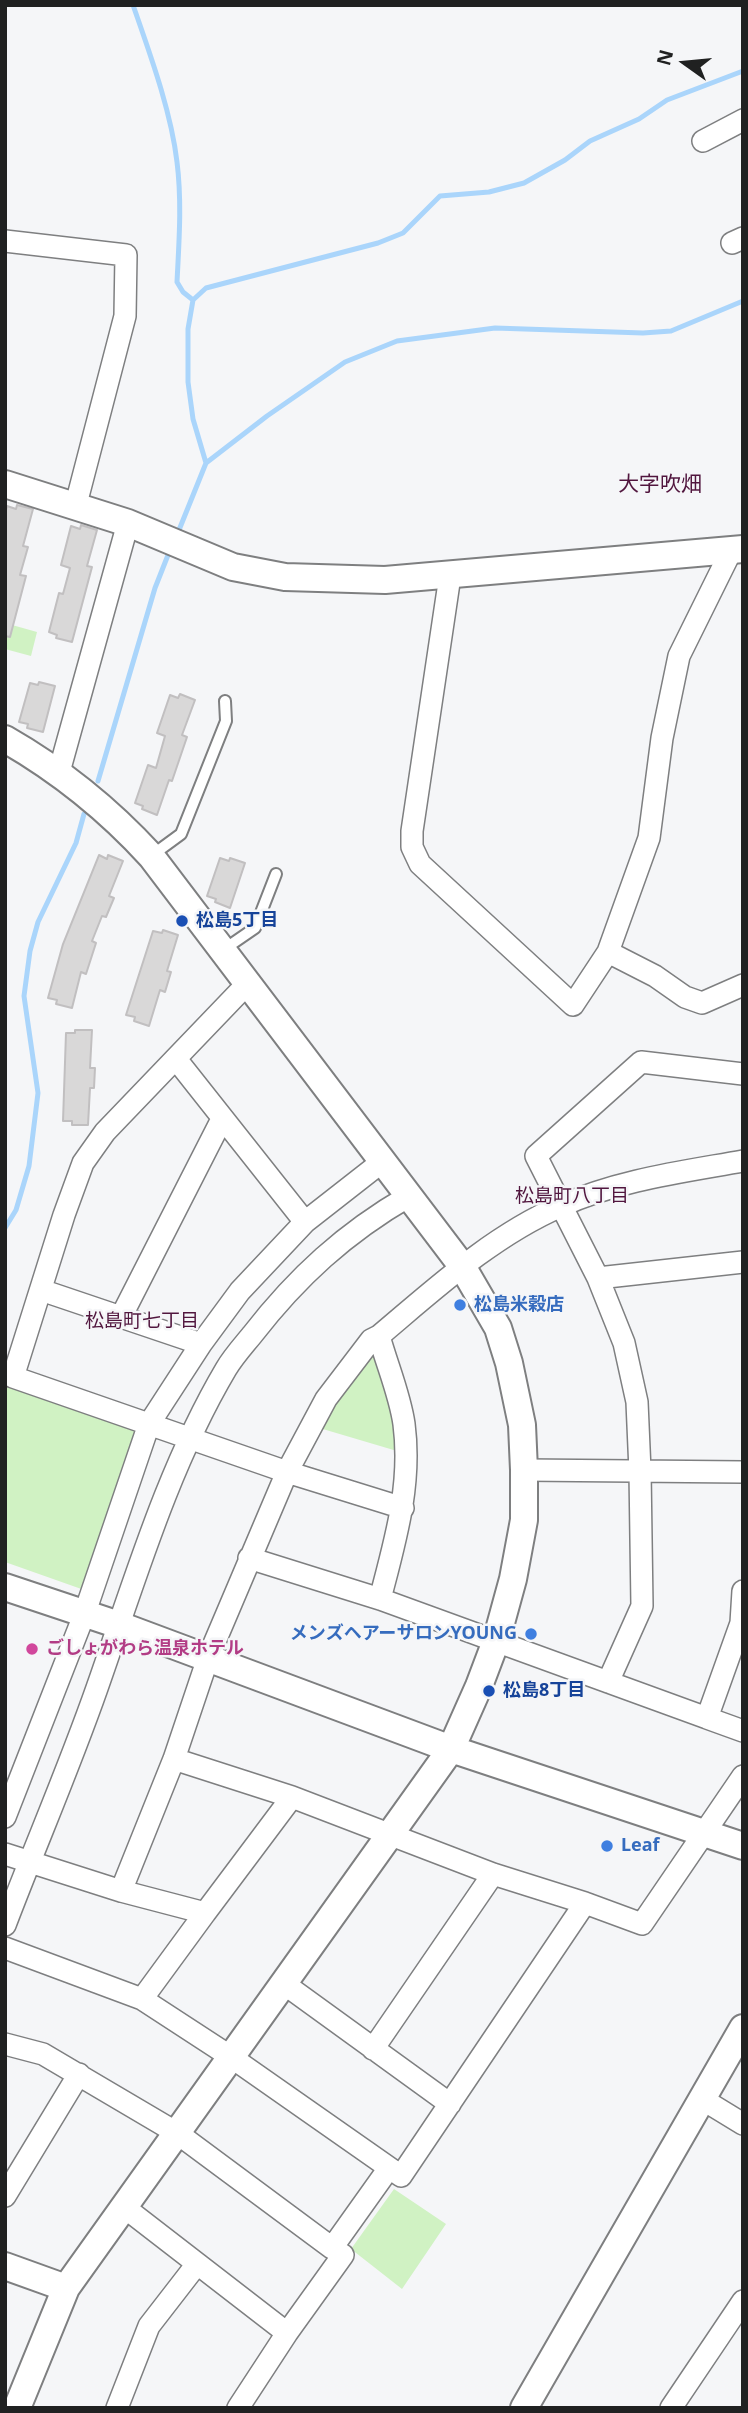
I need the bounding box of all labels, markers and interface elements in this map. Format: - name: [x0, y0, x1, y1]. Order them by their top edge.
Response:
- north arrow: [650, 28, 720, 98]
- text: N: [650, 47, 679, 68]
- district label: 大字吹畑: [618, 472, 702, 498]
- place label: 松島5丁目: [196, 910, 278, 932]
- marker: 松島5丁目: [174, 913, 190, 929]
- district label: 松島町八丁目: [515, 1186, 629, 1208]
- place label: 松島米穀店: [474, 1294, 564, 1316]
- marker: 松島米穀店: [452, 1297, 468, 1313]
- district label: 松島町七丁目: [85, 1311, 199, 1333]
- place label: メンズヘアーサロンYOUNG: [290, 1623, 517, 1645]
- marker: メンズヘアーサロンYOUNG: [523, 1626, 539, 1642]
- place label: ごしょがわら温泉ホテル: [46, 1638, 244, 1660]
- marker: ごしょがわら温泉ホテル: [24, 1641, 40, 1657]
- place label: 松島8丁目: [503, 1680, 585, 1702]
- marker: 松島8丁目: [481, 1683, 497, 1699]
- place label: Leaf: [621, 1835, 660, 1857]
- marker: Leaf: [599, 1838, 615, 1854]

